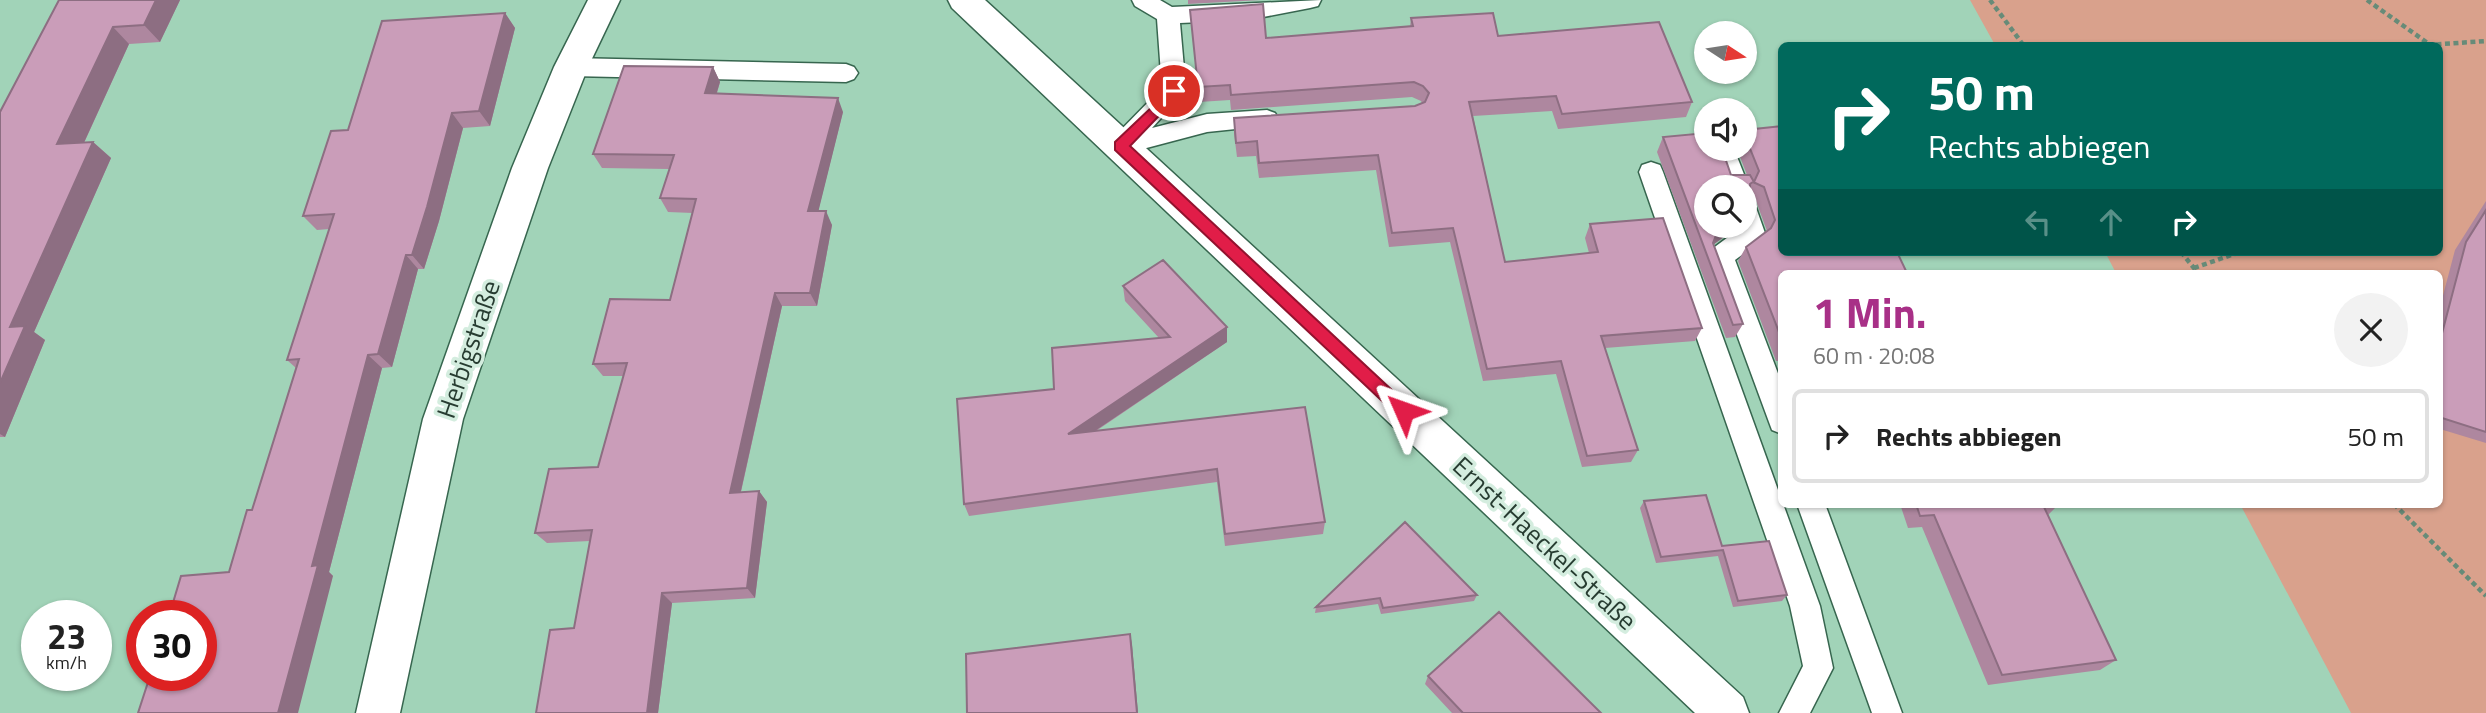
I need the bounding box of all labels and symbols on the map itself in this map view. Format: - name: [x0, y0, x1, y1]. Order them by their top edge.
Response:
- north arrow: [1694, 21, 1757, 84]
- pin: [1144, 61, 1204, 121]
- street label: Herbigstraße: [426, 275, 510, 423]
- position arrow: [1367, 374, 1441, 448]
- street label: Ernst-Haeckel-Straße: [1444, 447, 1646, 639]
- speed limit sign: 30: [126, 600, 217, 691]

